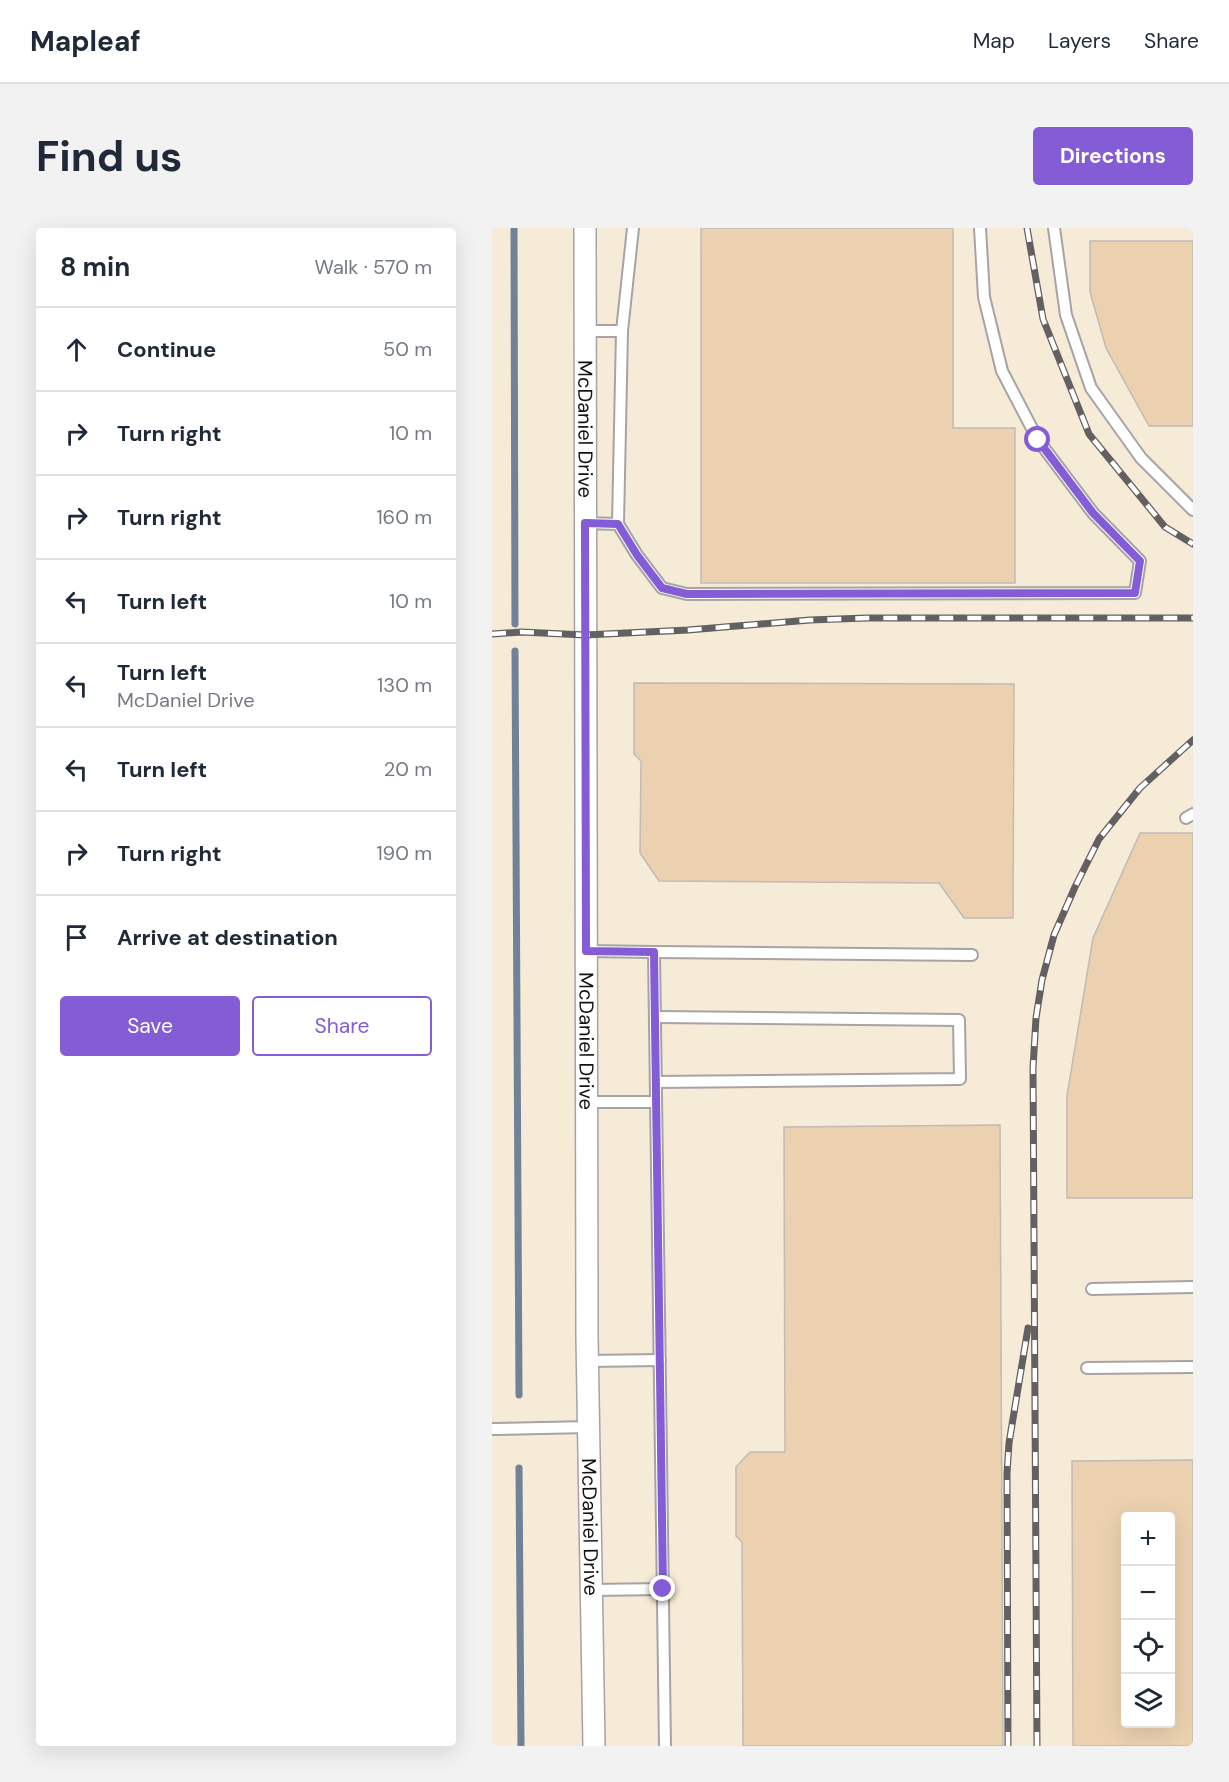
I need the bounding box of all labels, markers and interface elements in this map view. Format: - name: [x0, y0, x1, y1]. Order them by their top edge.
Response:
- text: Mapleaf: [30, 23, 141, 60]
- text: Map: [973, 27, 1015, 55]
- text: Layers: [1048, 27, 1111, 55]
- text: Share: [1144, 27, 1199, 55]
- button: Directions: [1033, 127, 1193, 185]
- text: Find us: [36, 129, 182, 184]
- text: 8 min: [60, 250, 130, 284]
- text: Walk · 570 m: [315, 254, 432, 280]
- icon: ahead: [60, 333, 93, 366]
- text: Continue: [117, 335, 216, 364]
- text: 50 m: [383, 336, 432, 362]
- street label: McDaniel Drive: [572, 360, 598, 498]
- icon: right: [60, 417, 93, 450]
- text: Turn right: [117, 419, 222, 448]
- text: 10 m: [389, 420, 432, 446]
- route start: [1024, 426, 1050, 452]
- icon: right: [60, 501, 93, 534]
- text: Turn right: [117, 503, 222, 532]
- text: 160 m: [376, 504, 432, 530]
- icon: left: [60, 585, 93, 618]
- text: Turn left: [117, 587, 207, 616]
- text: 10 m: [389, 588, 432, 614]
- text: Turn left: [117, 658, 207, 687]
- icon: left: [60, 669, 93, 702]
- text: 130 m: [377, 672, 432, 698]
- text: McDaniel Drive: [117, 687, 255, 713]
- icon: left: [60, 753, 93, 786]
- text: Turn left: [117, 755, 207, 784]
- text: 20 m: [384, 756, 432, 782]
- icon: right: [60, 837, 93, 870]
- text: Turn right: [117, 839, 222, 868]
- text: 190 m: [376, 840, 432, 866]
- icon: arrive: [60, 921, 93, 954]
- text: Arrive at destination: [117, 923, 338, 952]
- street label: McDaniel Drive: [573, 972, 600, 1110]
- button: Save: [60, 996, 240, 1056]
- button: Share: [252, 996, 432, 1056]
- street label: McDaniel Drive: [576, 1458, 604, 1596]
- map controls: [1121, 1512, 1175, 1728]
- button: +: [1121, 1512, 1175, 1566]
- button: −: [1121, 1566, 1175, 1620]
- route end: [649, 1575, 675, 1601]
- button: locate: [1121, 1620, 1175, 1674]
- button: layers: [1121, 1674, 1175, 1728]

